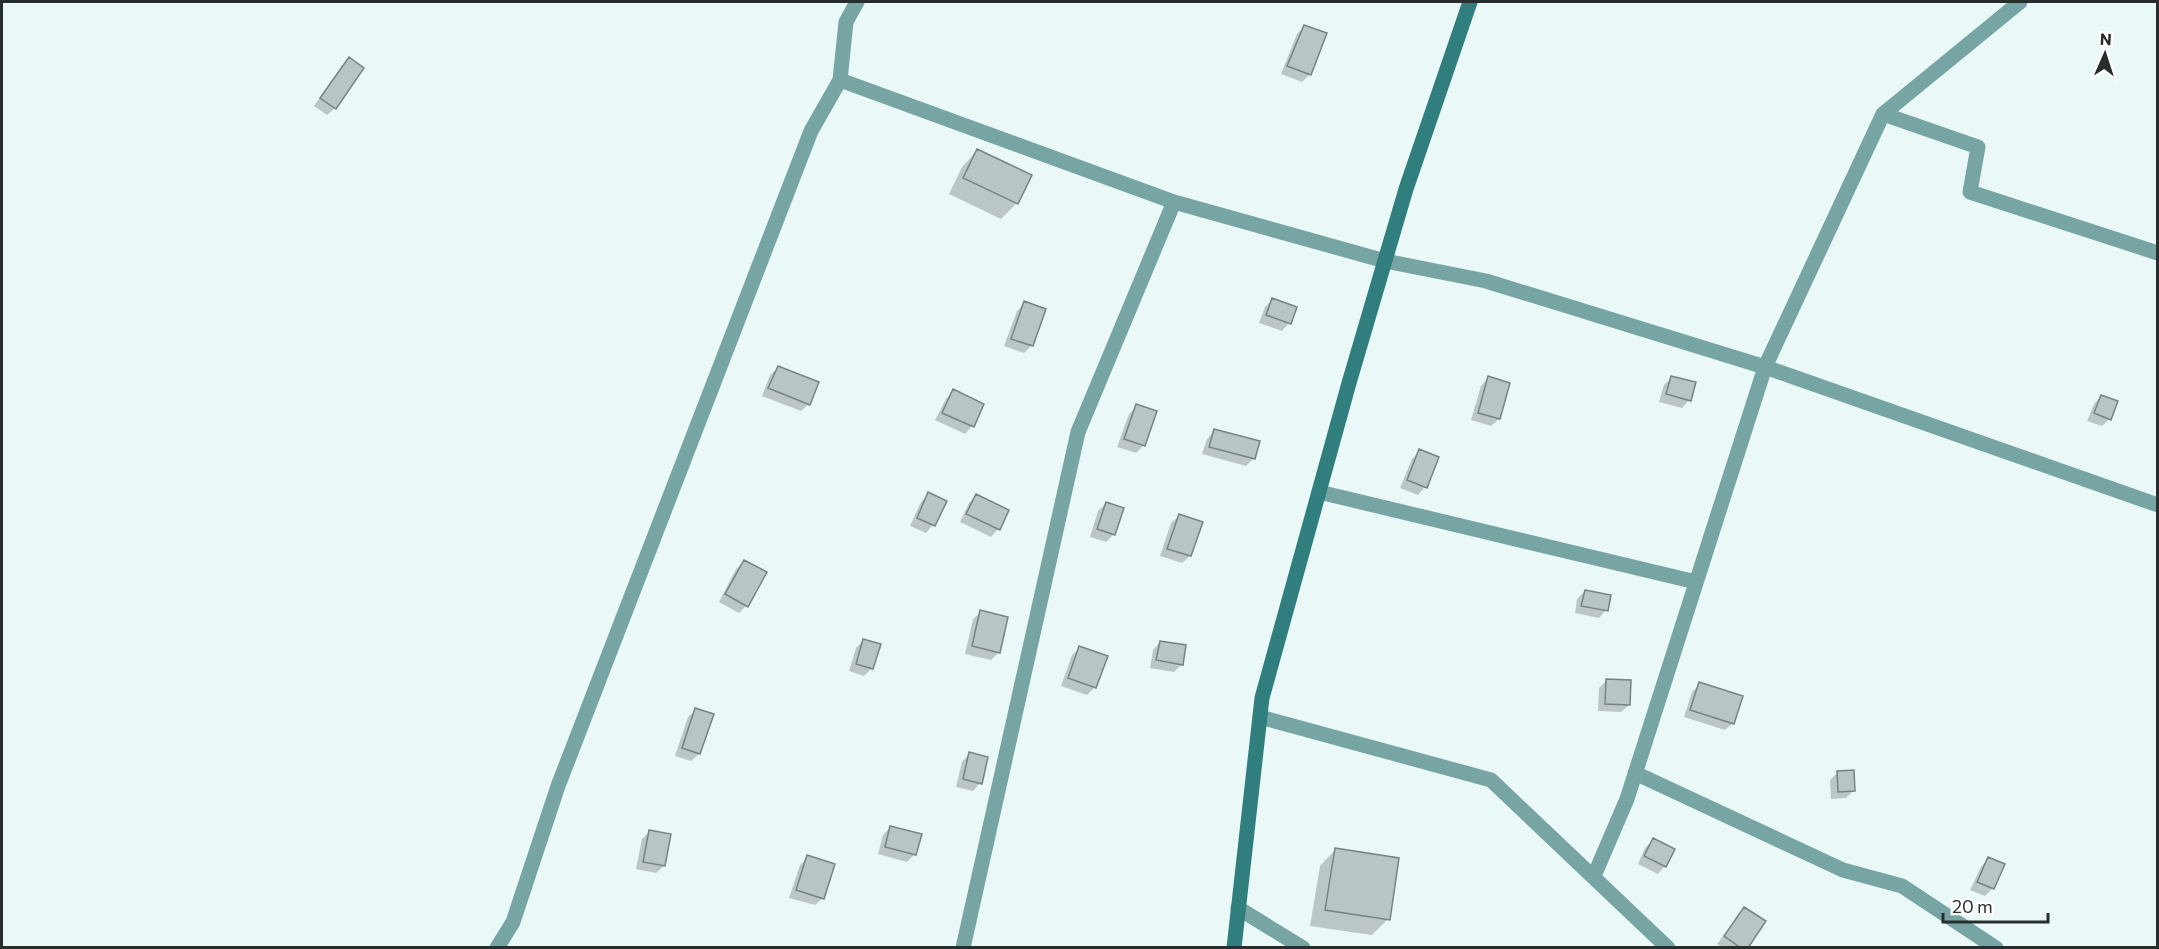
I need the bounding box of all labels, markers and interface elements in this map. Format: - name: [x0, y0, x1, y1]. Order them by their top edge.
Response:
- north arrow: [2075, 24, 2135, 84]
- text: N: [2099, 29, 2112, 48]
- scale bar: [1943, 886, 2048, 924]
- text: 20 m: [1952, 895, 1993, 917]

